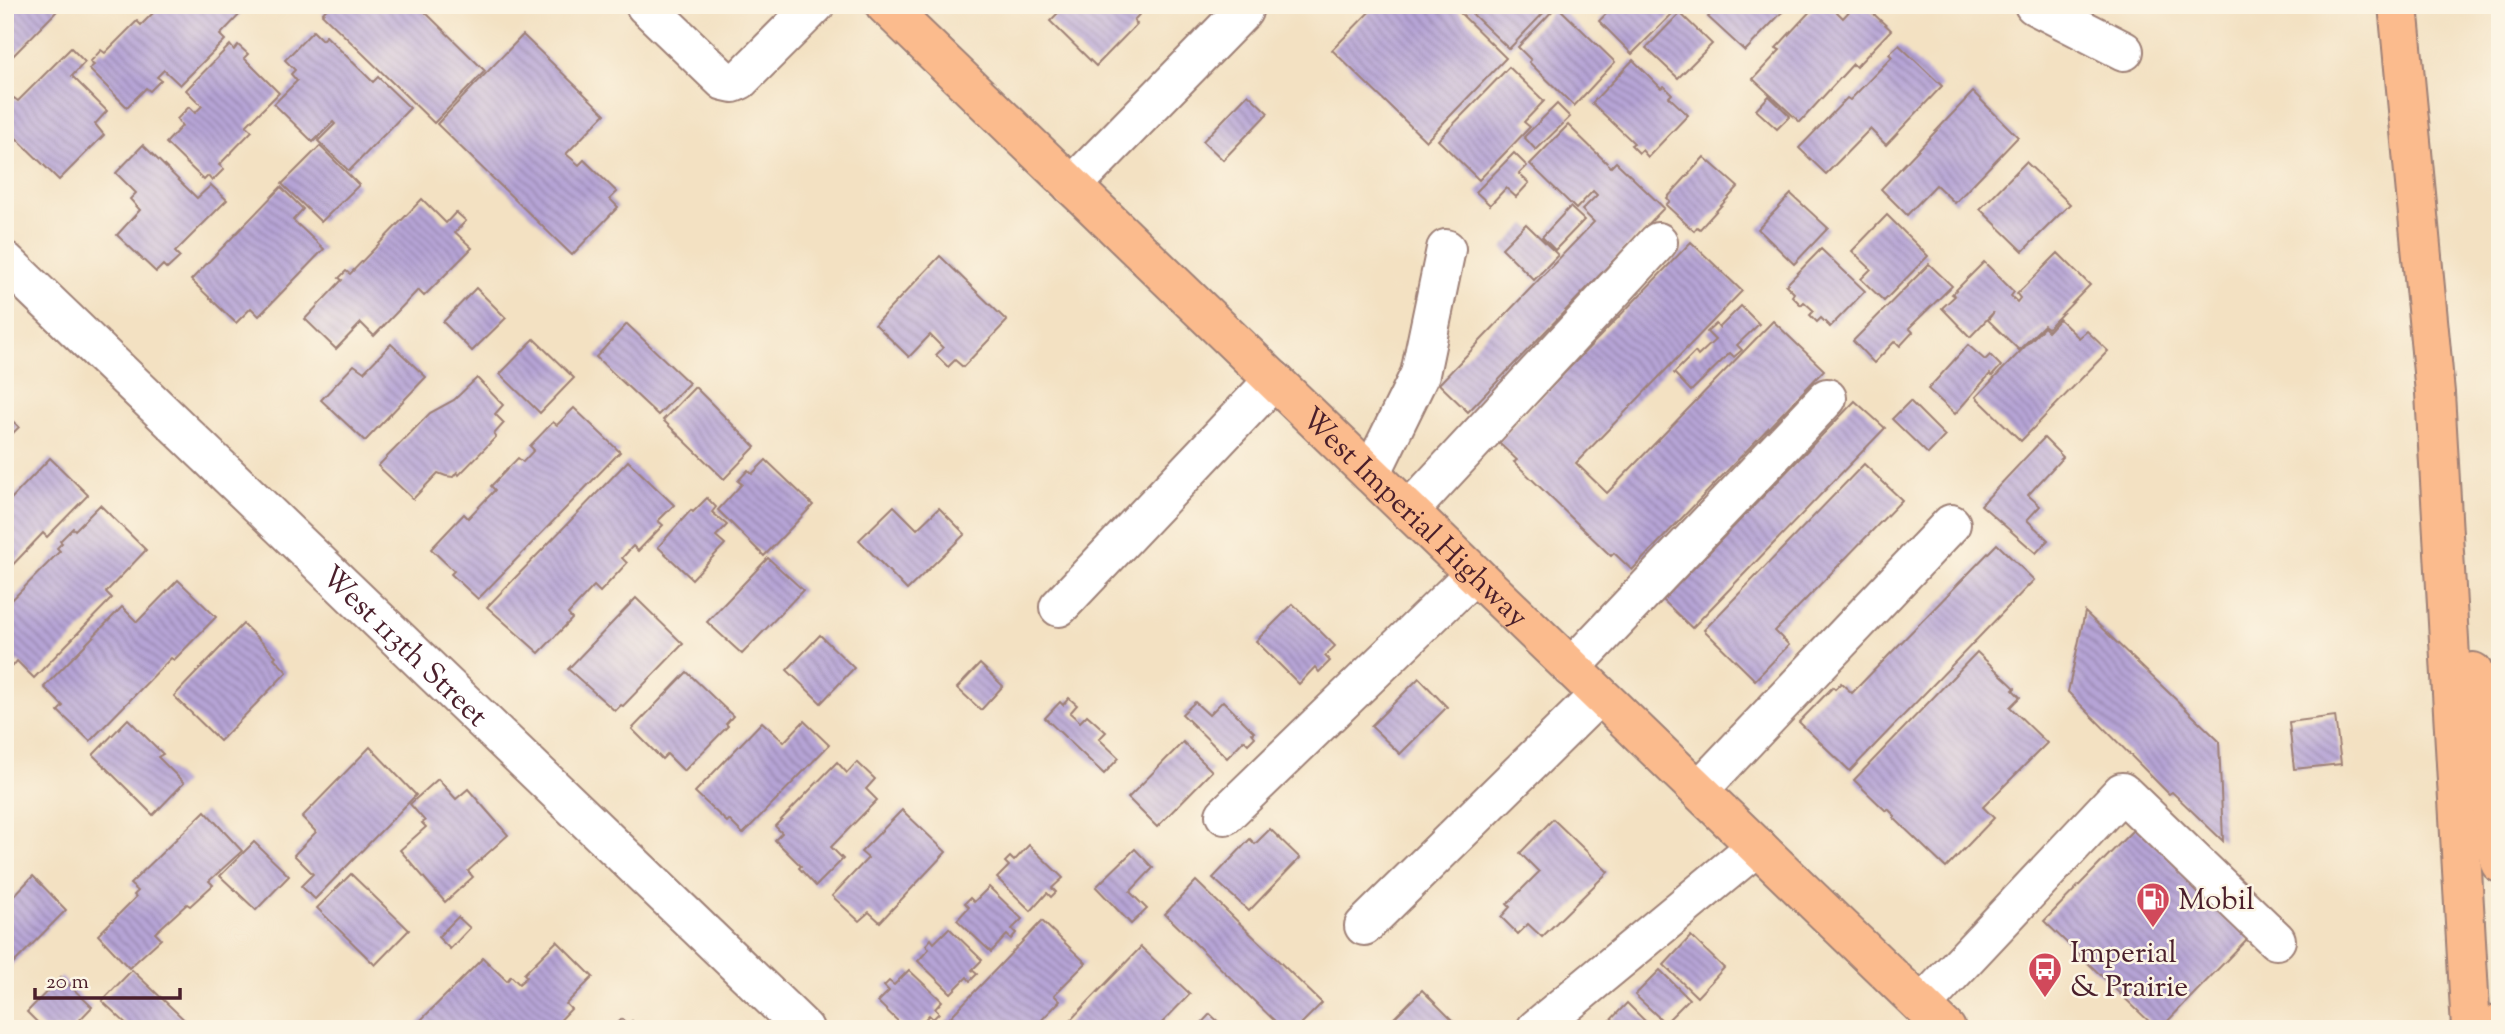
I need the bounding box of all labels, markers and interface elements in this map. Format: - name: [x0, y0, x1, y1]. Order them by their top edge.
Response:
- street label: West Imperial Highway: [1290, 399, 1537, 639]
- street label: West 113th Street: [310, 557, 496, 738]
- fuel station icon: Mobil: [2134, 880, 2172, 929]
- place label: Mobil: [2178, 880, 2255, 923]
- place label: Imperial & Prairie: [2070, 933, 2188, 1010]
- bus stop icon: Imperial & Prairie: [2026, 950, 2064, 999]
- scale bar: [35, 957, 180, 1001]
- text: 20 m: [46, 968, 89, 998]

